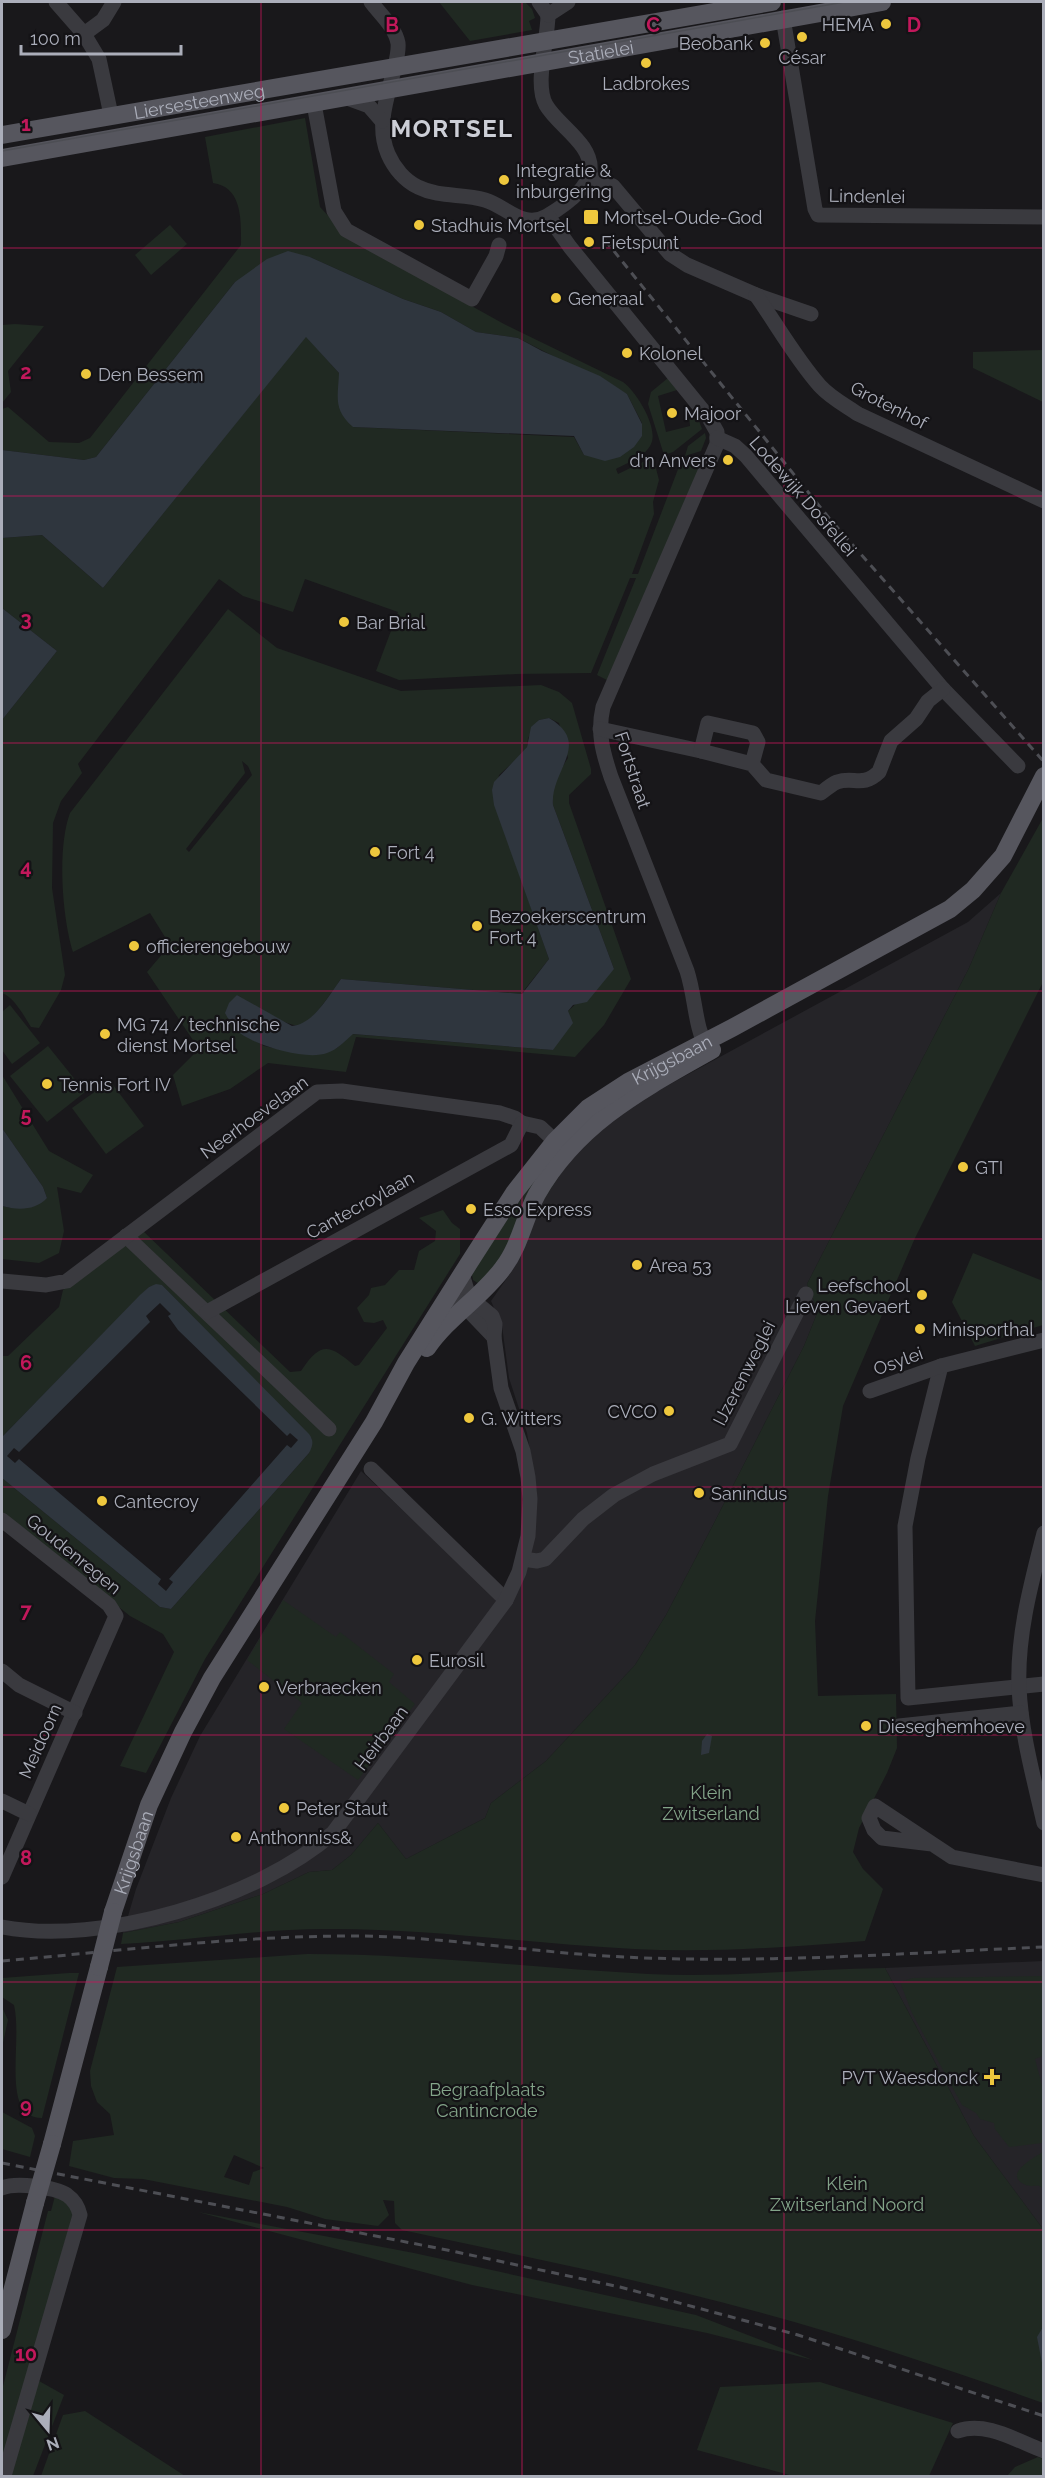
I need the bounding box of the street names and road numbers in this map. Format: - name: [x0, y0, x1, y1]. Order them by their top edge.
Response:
- street label: Statielei: [566, 36, 635, 68]
- street label: Liersesteenweg: [132, 79, 266, 123]
- street label: Lindenlei: [829, 185, 905, 207]
- street label: Grotenhof: [847, 377, 932, 434]
- street label: Lodewijk Dosfellei: [745, 432, 861, 560]
- street label: Fortstraat: [611, 729, 655, 811]
- street label: Krijgsbaan: [628, 1030, 715, 1089]
- street label: Neerhoevelaan: [196, 1071, 312, 1163]
- street label: Cantecroylaan: [302, 1167, 418, 1243]
- street label: IJzerenweglei: [709, 1317, 779, 1429]
- street label: Osylei: [870, 1342, 926, 1380]
- street label: Goudenregen: [23, 1510, 125, 1598]
- street label: Meidoorn: [14, 1700, 66, 1782]
- street label: Heirbaan: [350, 1702, 412, 1774]
- street label: Krijgsbaan: [109, 1808, 157, 1897]

